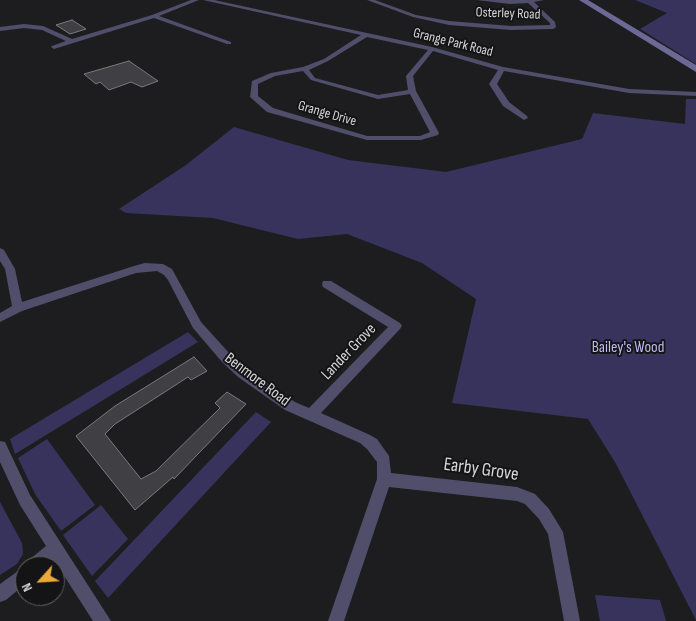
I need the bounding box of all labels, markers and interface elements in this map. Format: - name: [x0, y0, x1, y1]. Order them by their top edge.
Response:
- street label: Osterley Road: [475, 4, 541, 24]
- street label: Grange Park Road: [411, 25, 495, 61]
- street label: Grange Drive: [296, 98, 358, 130]
- street label: Lander Grove: [318, 320, 380, 384]
- park label: Bailey's Wood: [592, 338, 664, 358]
- street label: Benmore Road: [220, 349, 294, 411]
- street label: Earby Grove: [442, 453, 520, 487]
- north arrow: [15, 556, 65, 606]
- text: N: [18, 580, 36, 594]

